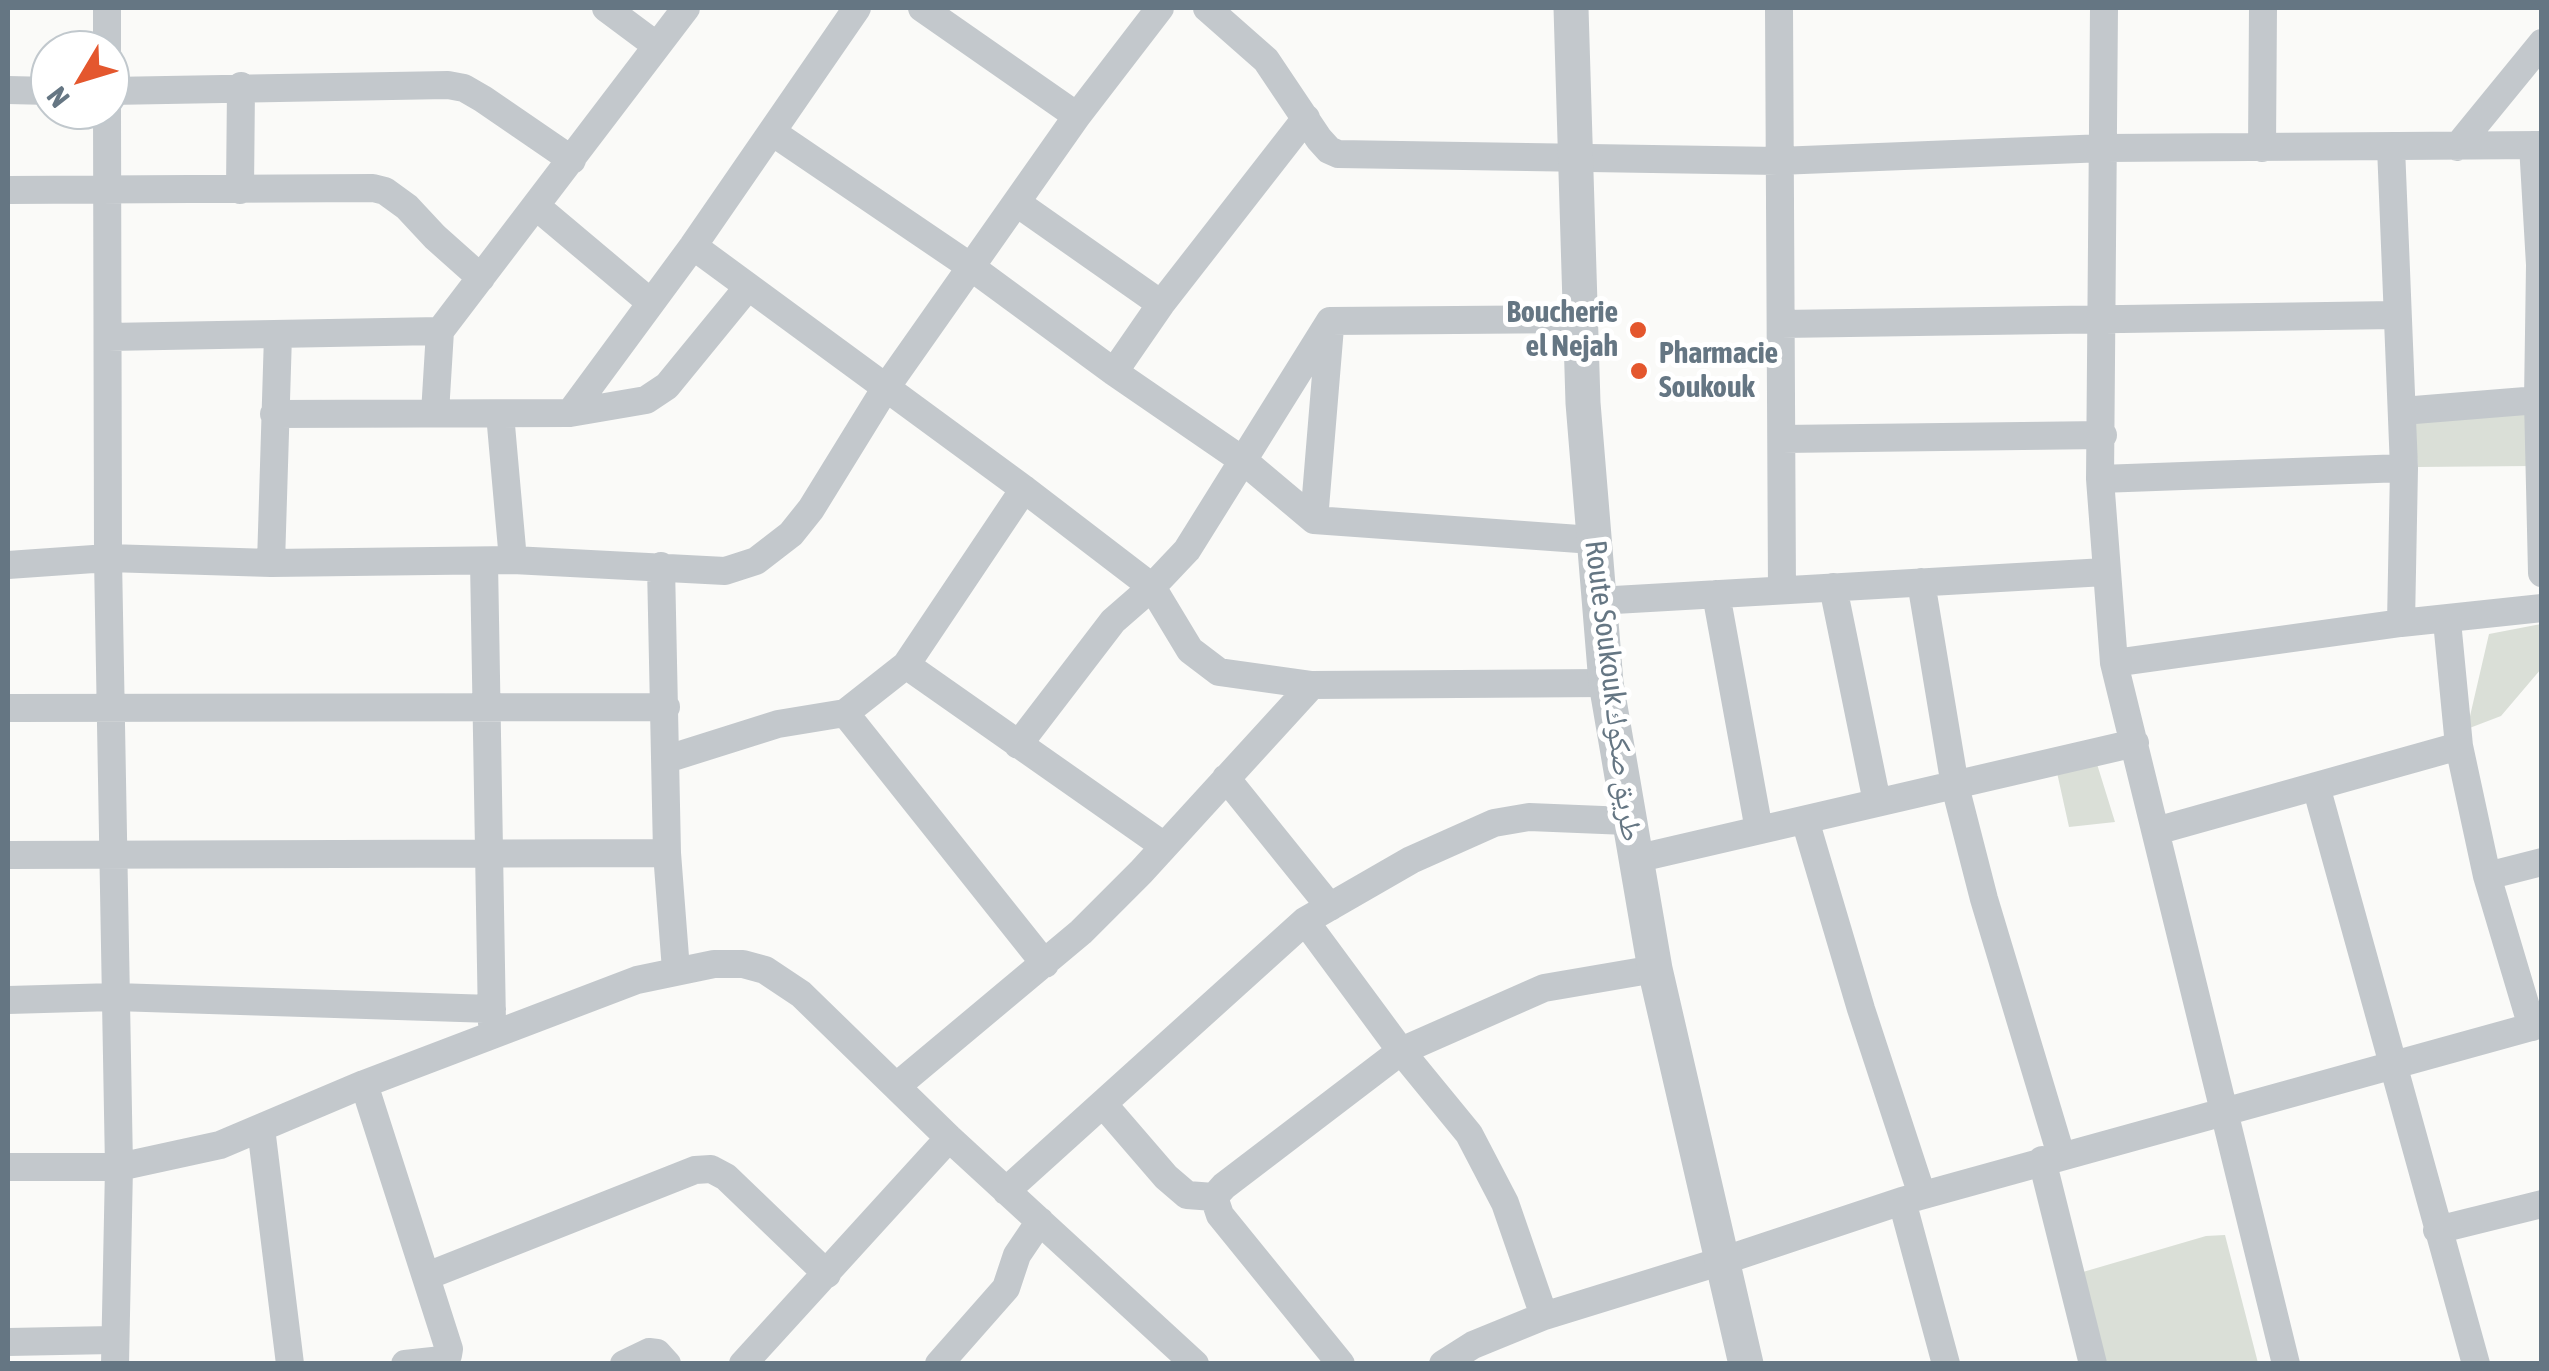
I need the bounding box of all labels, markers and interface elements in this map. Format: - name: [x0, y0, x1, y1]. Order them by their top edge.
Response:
- north arrow: [30, 30, 130, 130]
- text: N: [40, 81, 76, 114]
- place label: Boucherie el Nejah: [1507, 295, 1618, 366]
- marker: Boucherie el Nejah: [1627, 319, 1649, 341]
- place label: Pharmacie Soukouk: [1659, 336, 1778, 406]
- marker: Pharmacie Soukouk: [1628, 360, 1650, 382]
- street label: Route Soukouk طريق صكوك: [1577, 538, 1649, 844]

